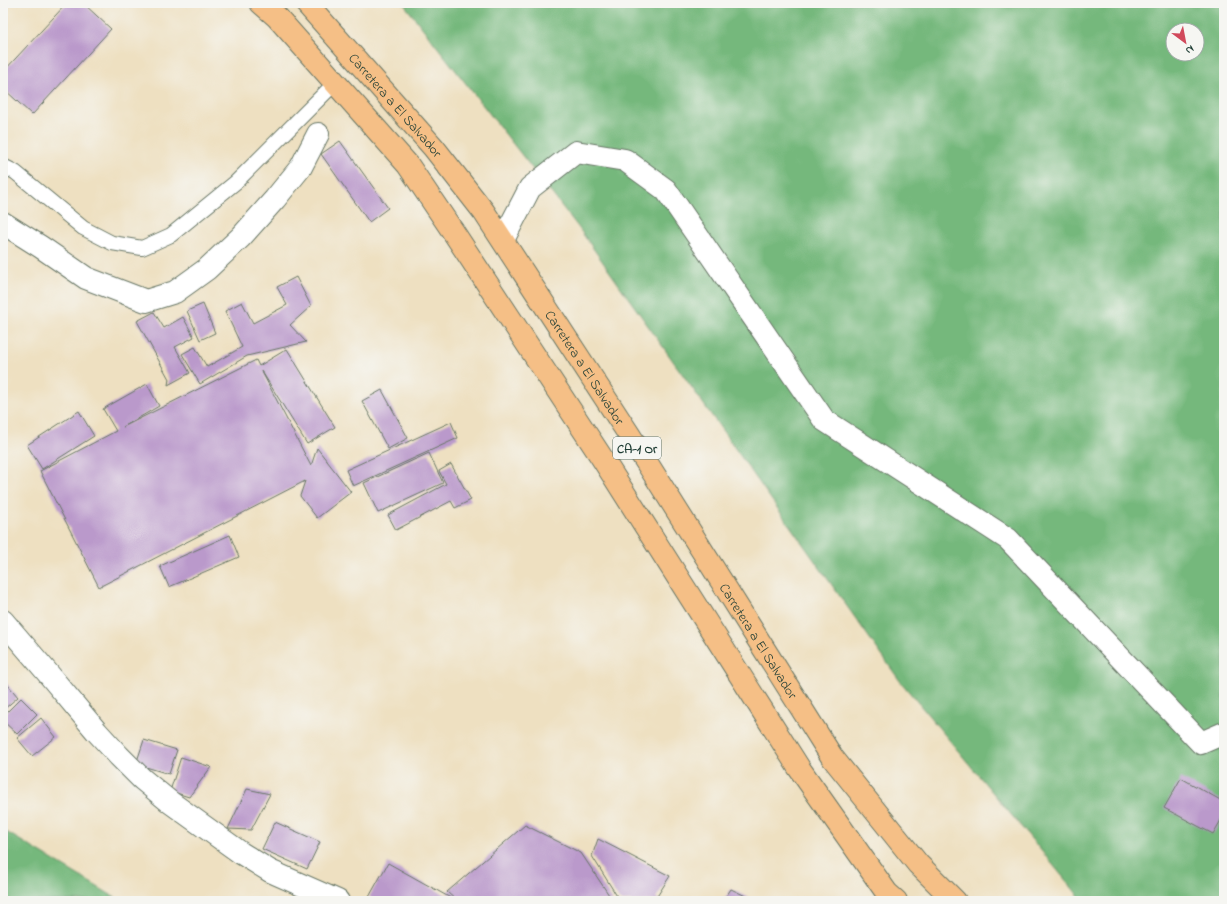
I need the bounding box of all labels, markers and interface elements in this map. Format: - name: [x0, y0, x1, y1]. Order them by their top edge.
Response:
- north arrow: [1165, 22, 1205, 62]
- text: N: [1182, 41, 1197, 58]
- street label: Carretera a El Salvador: [343, 49, 447, 163]
- street label: Carretera a El Salvador: [539, 306, 630, 430]
- road number: CA-1 Or: [613, 437, 661, 459]
- street label: Carretera a El Salvador: [713, 580, 802, 704]

